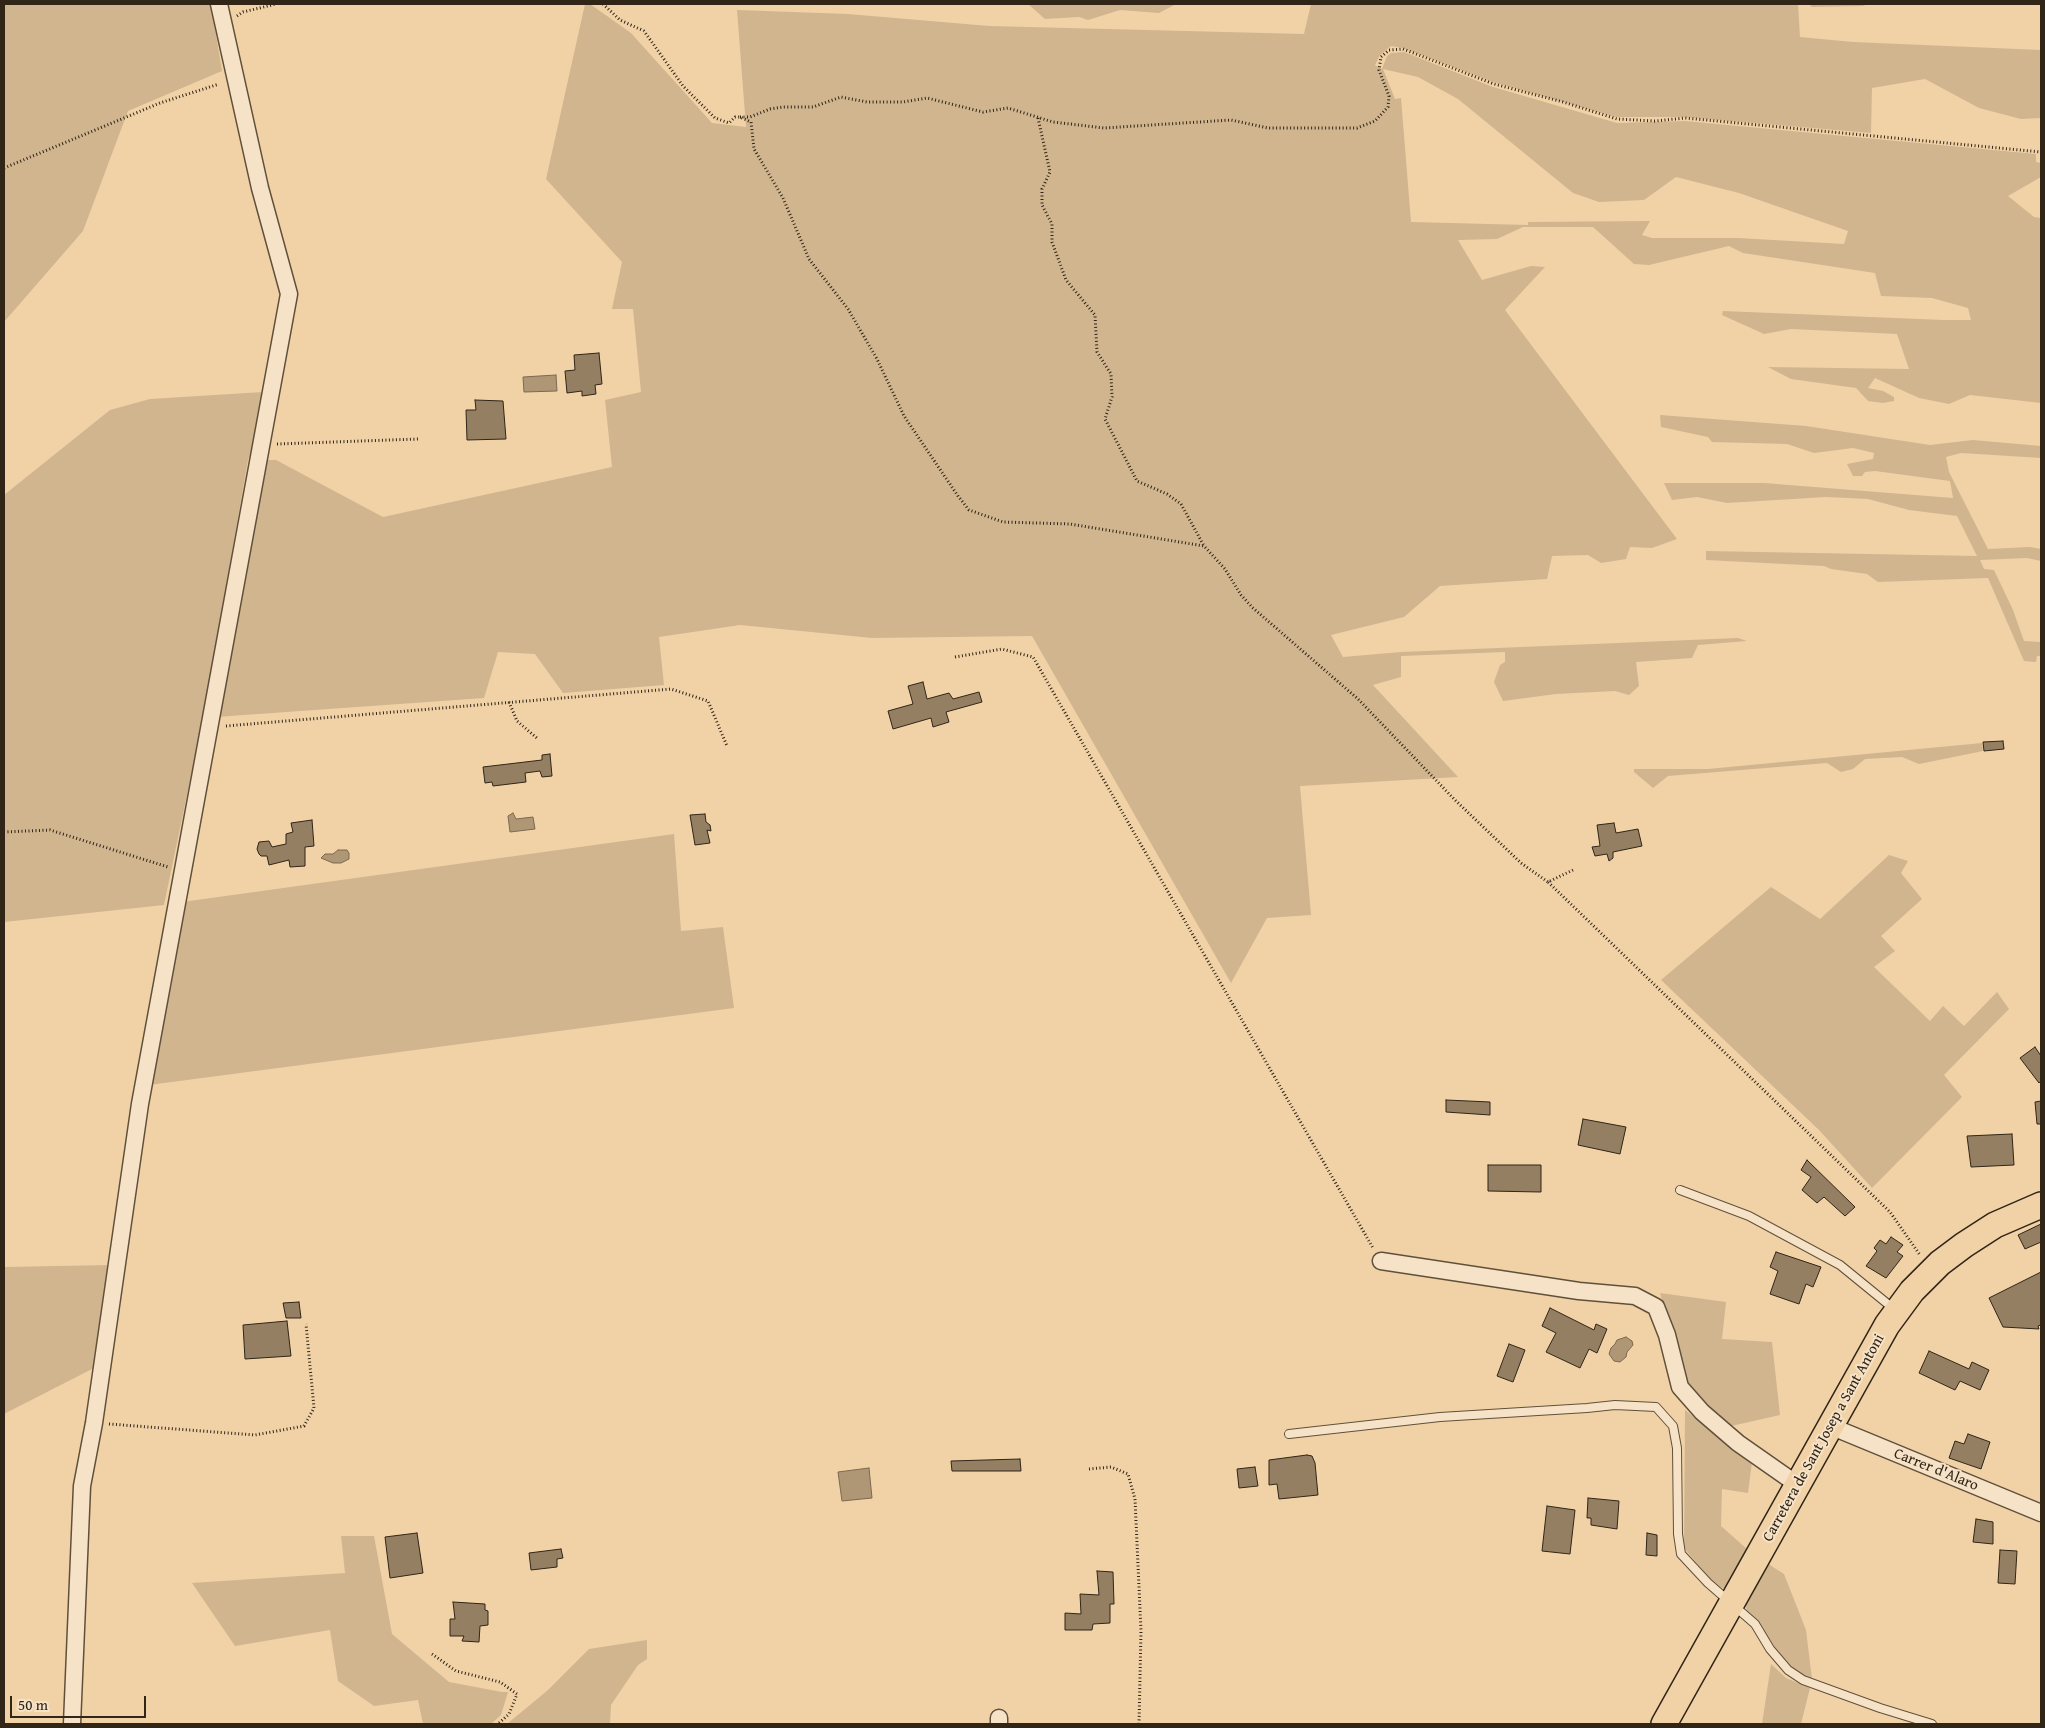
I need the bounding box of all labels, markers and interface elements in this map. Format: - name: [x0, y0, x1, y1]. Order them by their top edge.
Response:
- street label: Carretera de Sant Josep a Sant Antoni: [1759, 1331, 1889, 1545]
- street label: Carrer d'Alaro: [1891, 1445, 1981, 1495]
- scale bar: [12, 1686, 149, 1718]
- text: 50 m: [18, 1694, 48, 1715]

